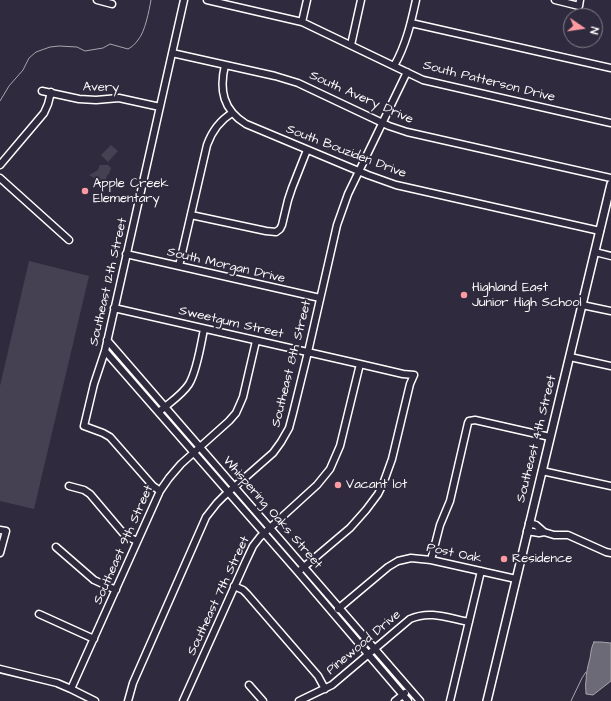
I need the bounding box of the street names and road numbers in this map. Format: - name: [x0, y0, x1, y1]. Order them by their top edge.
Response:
- street label: South Patterson Drive: [421, 58, 557, 106]
- street label: South Avery Drive: [307, 68, 415, 128]
- street label: Avery: [83, 80, 119, 96]
- street label: South Bouziden Drive: [284, 122, 408, 182]
- street label: Southeast 12th Street: [87, 217, 131, 347]
- street label: South Morgan Drive: [165, 245, 287, 287]
- street label: Southeast 8th Street: [269, 299, 315, 429]
- street label: Sweetgum Street: [177, 303, 285, 343]
- street label: Southeast 4th Street: [514, 374, 560, 504]
- street label: Whispering Oaks Street: [219, 453, 325, 573]
- street label: Southeast 9th Street: [91, 483, 157, 607]
- street label: Southeast 7th Street: [185, 534, 253, 658]
- street label: Post Oak: [425, 541, 483, 567]
- street label: Pinewood Drive: [324, 607, 404, 679]

